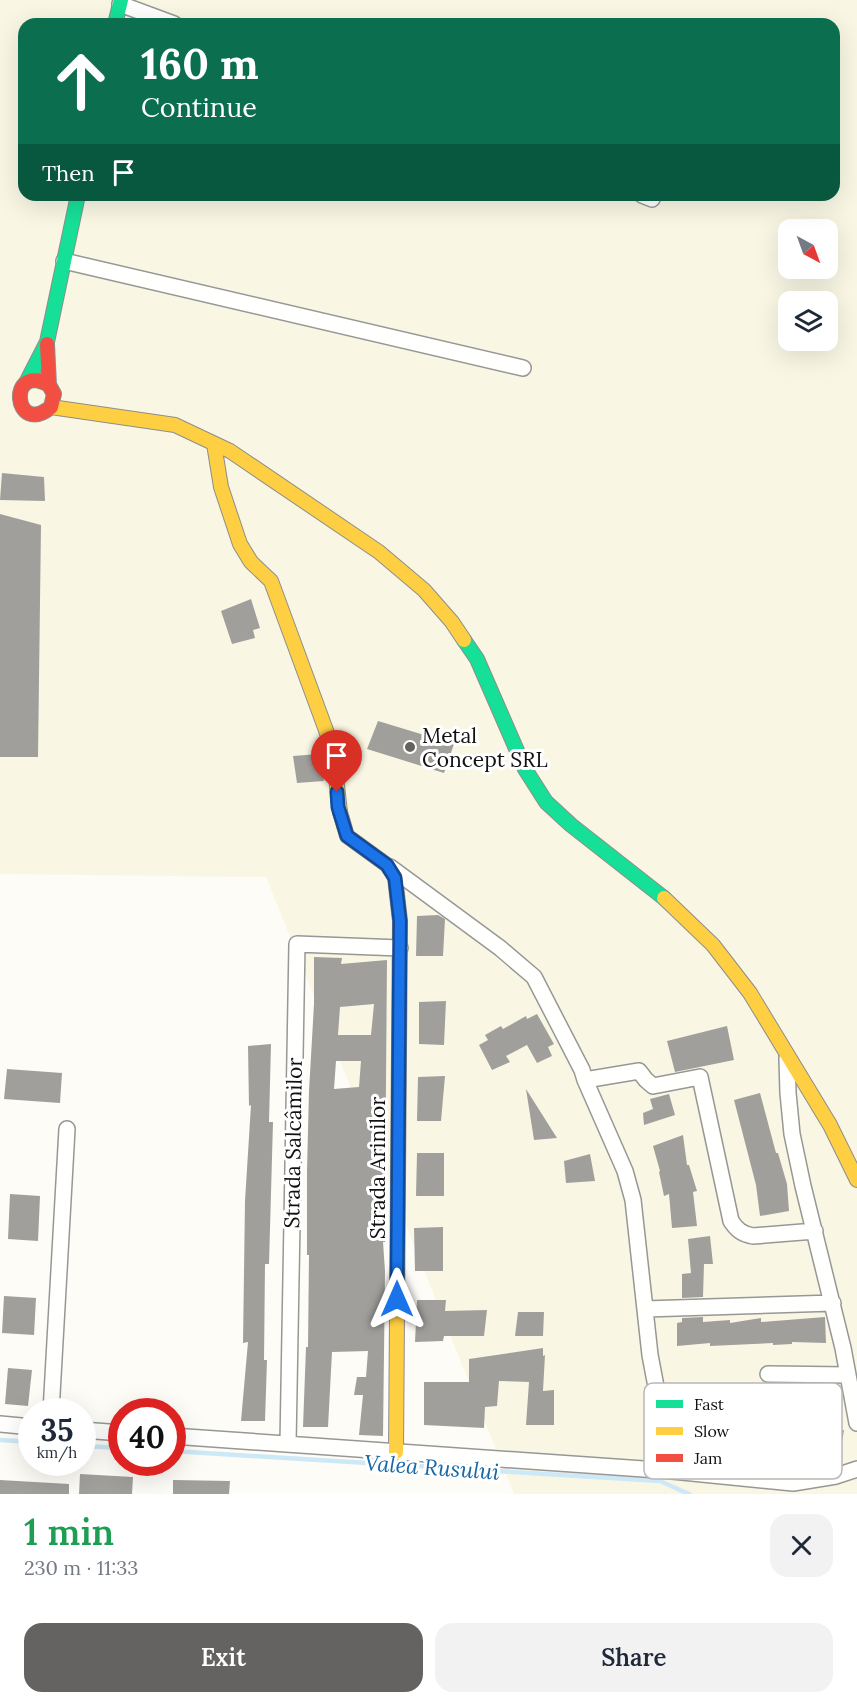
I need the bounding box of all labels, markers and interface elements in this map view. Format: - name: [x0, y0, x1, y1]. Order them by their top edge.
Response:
- text: 160 m: [141, 37, 259, 91]
- icon: ahead: [42, 42, 120, 120]
- text: Continue: [141, 90, 257, 124]
- icon: arrive: [107, 156, 140, 189]
- text: Then: [42, 159, 95, 187]
- north arrow: [778, 219, 838, 279]
- map controls: [778, 219, 838, 351]
- button: layers: [778, 291, 838, 351]
- place label: Metal Concept SRL: [422, 722, 548, 773]
- pin: [311, 730, 362, 792]
- icon: arrive: [320, 739, 353, 772]
- marker: Metal Concept SRL: [403, 740, 417, 754]
- street label: Strada Salcâmilor: [278, 1057, 308, 1229]
- street label: Strada Arinilor: [364, 1097, 391, 1239]
- position arrow: [365, 1267, 429, 1331]
- legend: [644, 1383, 842, 1479]
- text: Fast: [694, 1394, 725, 1414]
- speed limit sign: 40: [108, 1398, 186, 1476]
- text: 35: [40, 1411, 73, 1449]
- text: Slow: [694, 1421, 730, 1441]
- text: km/h: [37, 1443, 77, 1462]
- water label: Valea Rusului: [363, 1448, 501, 1486]
- text: Jam: [693, 1448, 722, 1468]
- text: 1 min: [24, 1509, 114, 1555]
- button: close: [770, 1514, 833, 1577]
- text: 230 m · 11:33: [24, 1555, 139, 1580]
- button: Exit: [24, 1623, 423, 1692]
- button: Share: [435, 1623, 833, 1692]

